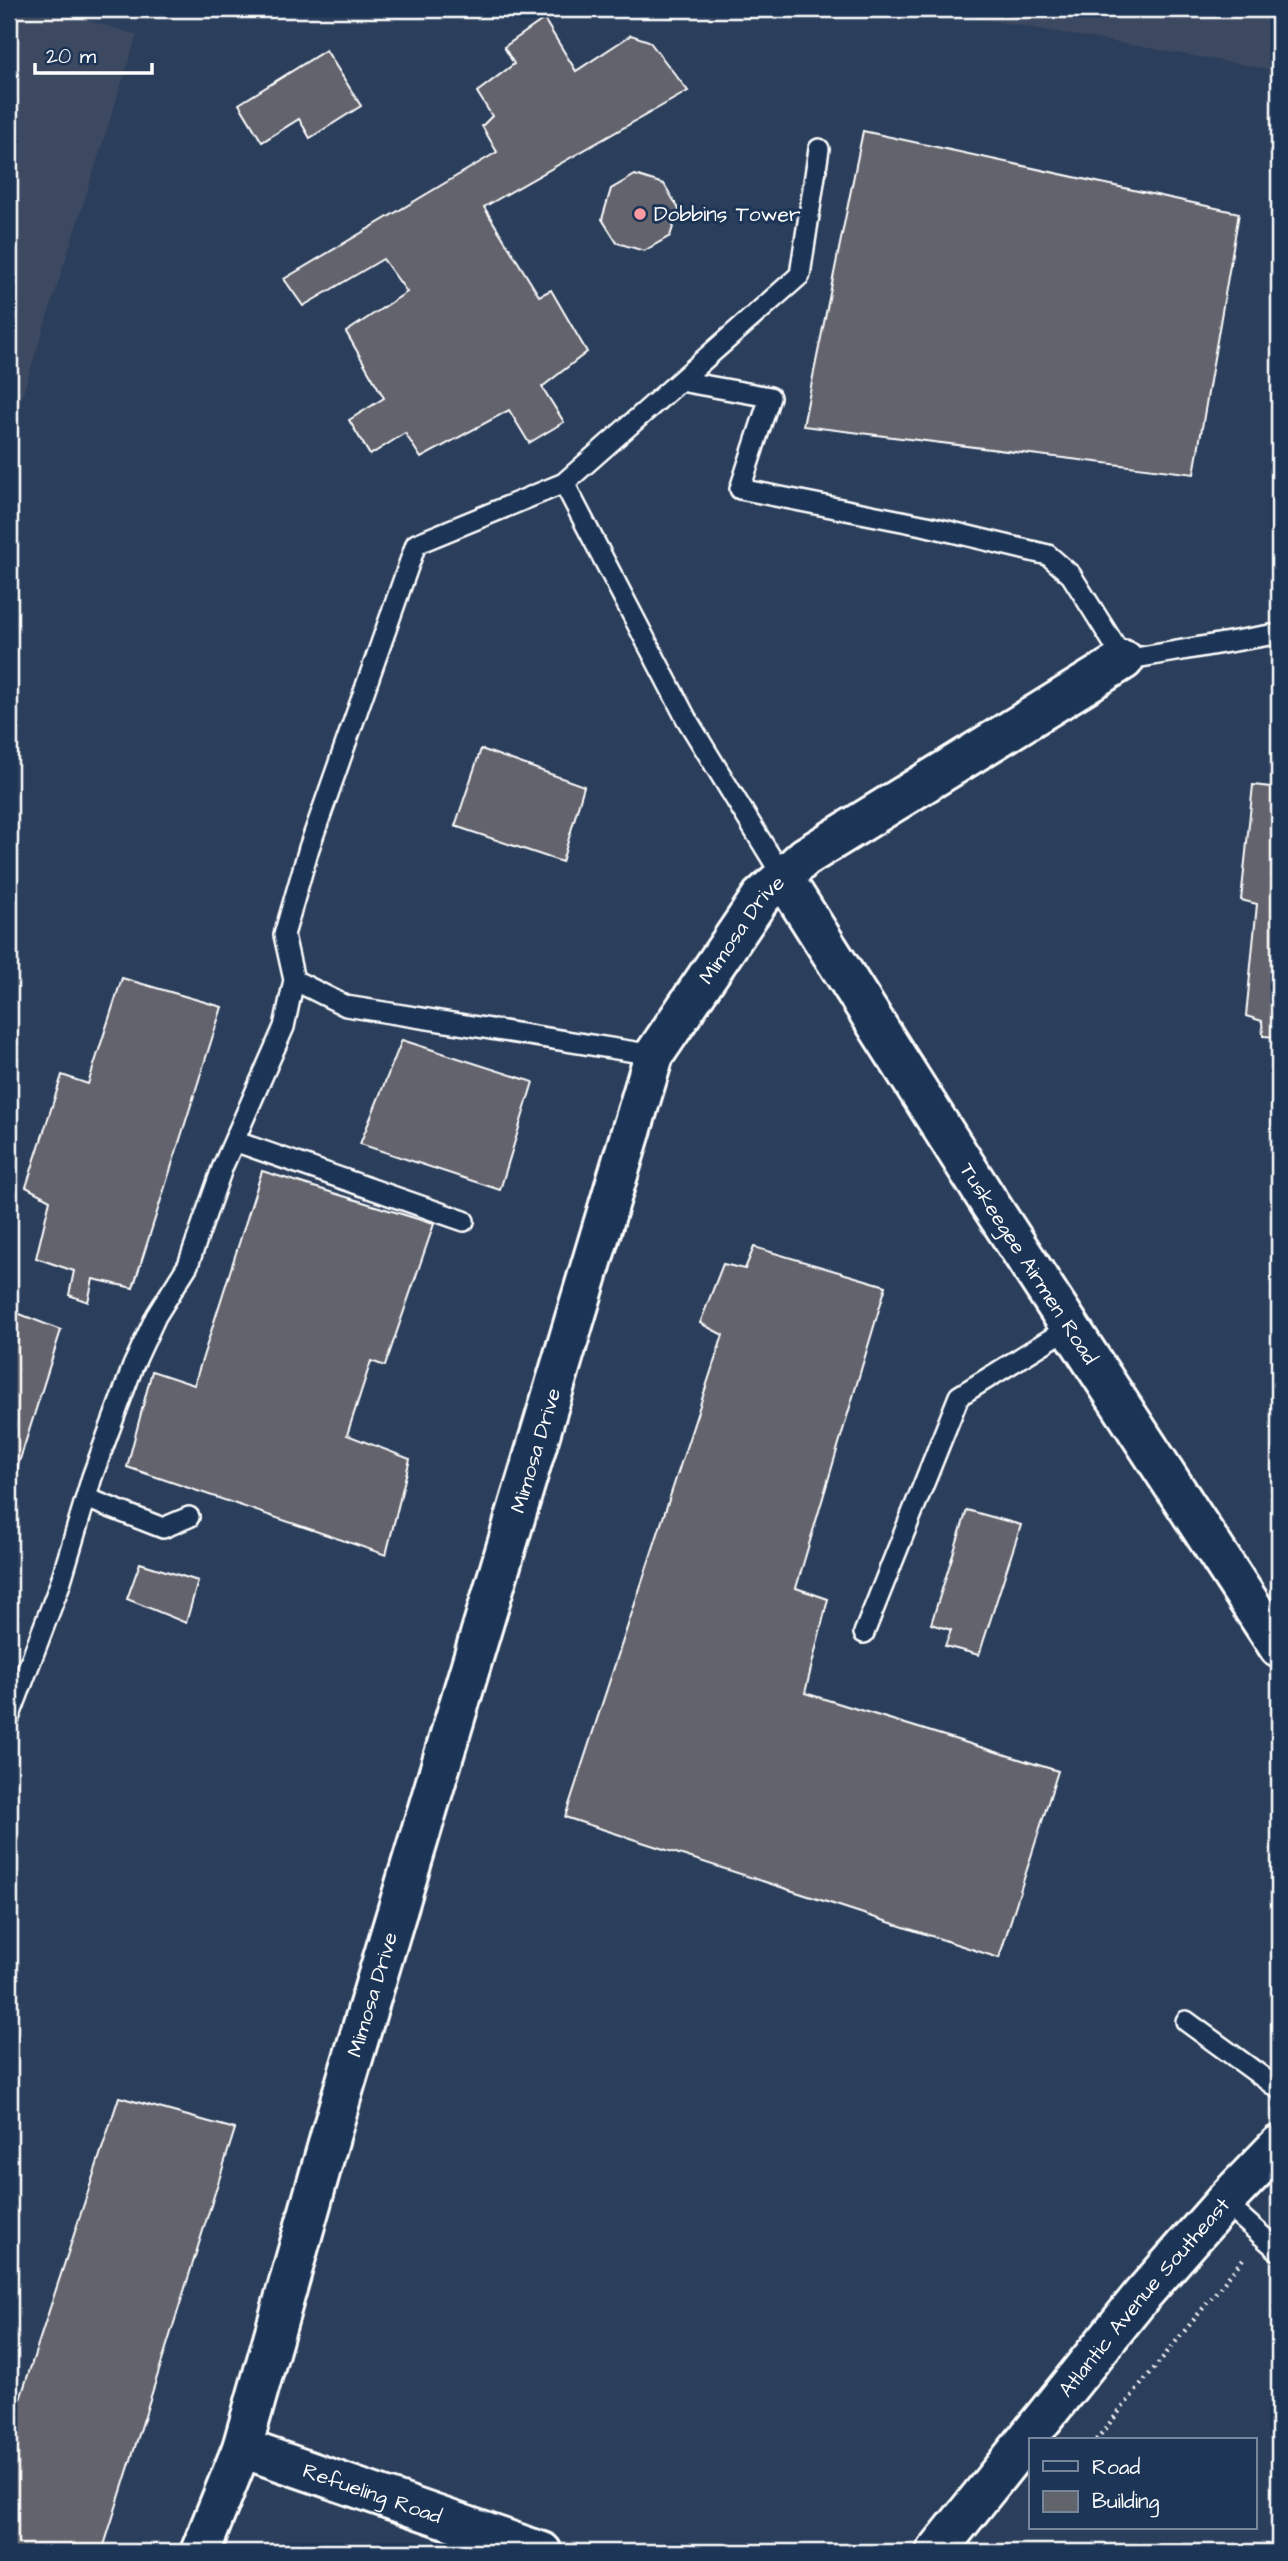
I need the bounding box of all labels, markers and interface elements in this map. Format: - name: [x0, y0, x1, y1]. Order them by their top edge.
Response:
- scale bar: [35, 32, 152, 76]
- text: 20 m: [46, 42, 97, 71]
- place label: Dobbins Tower: [654, 200, 801, 229]
- marker: Dobbins Tower: [632, 206, 648, 222]
- street label: Mimosa Drive: [692, 869, 791, 990]
- street label: Tuskeegee Airmen Road: [952, 1157, 1105, 1370]
- street label: Mimosa Drive: [503, 1385, 568, 1517]
- street label: Mimosa Drive: [340, 1929, 405, 2061]
- street label: Atlantic Avenue Southeast: [1052, 2191, 1237, 2403]
- legend: [1029, 2438, 1256, 2530]
- text: Road: [1092, 2453, 1140, 2482]
- street label: Refueling Road: [299, 2456, 446, 2531]
- text: Building: [1092, 2487, 1160, 2518]

